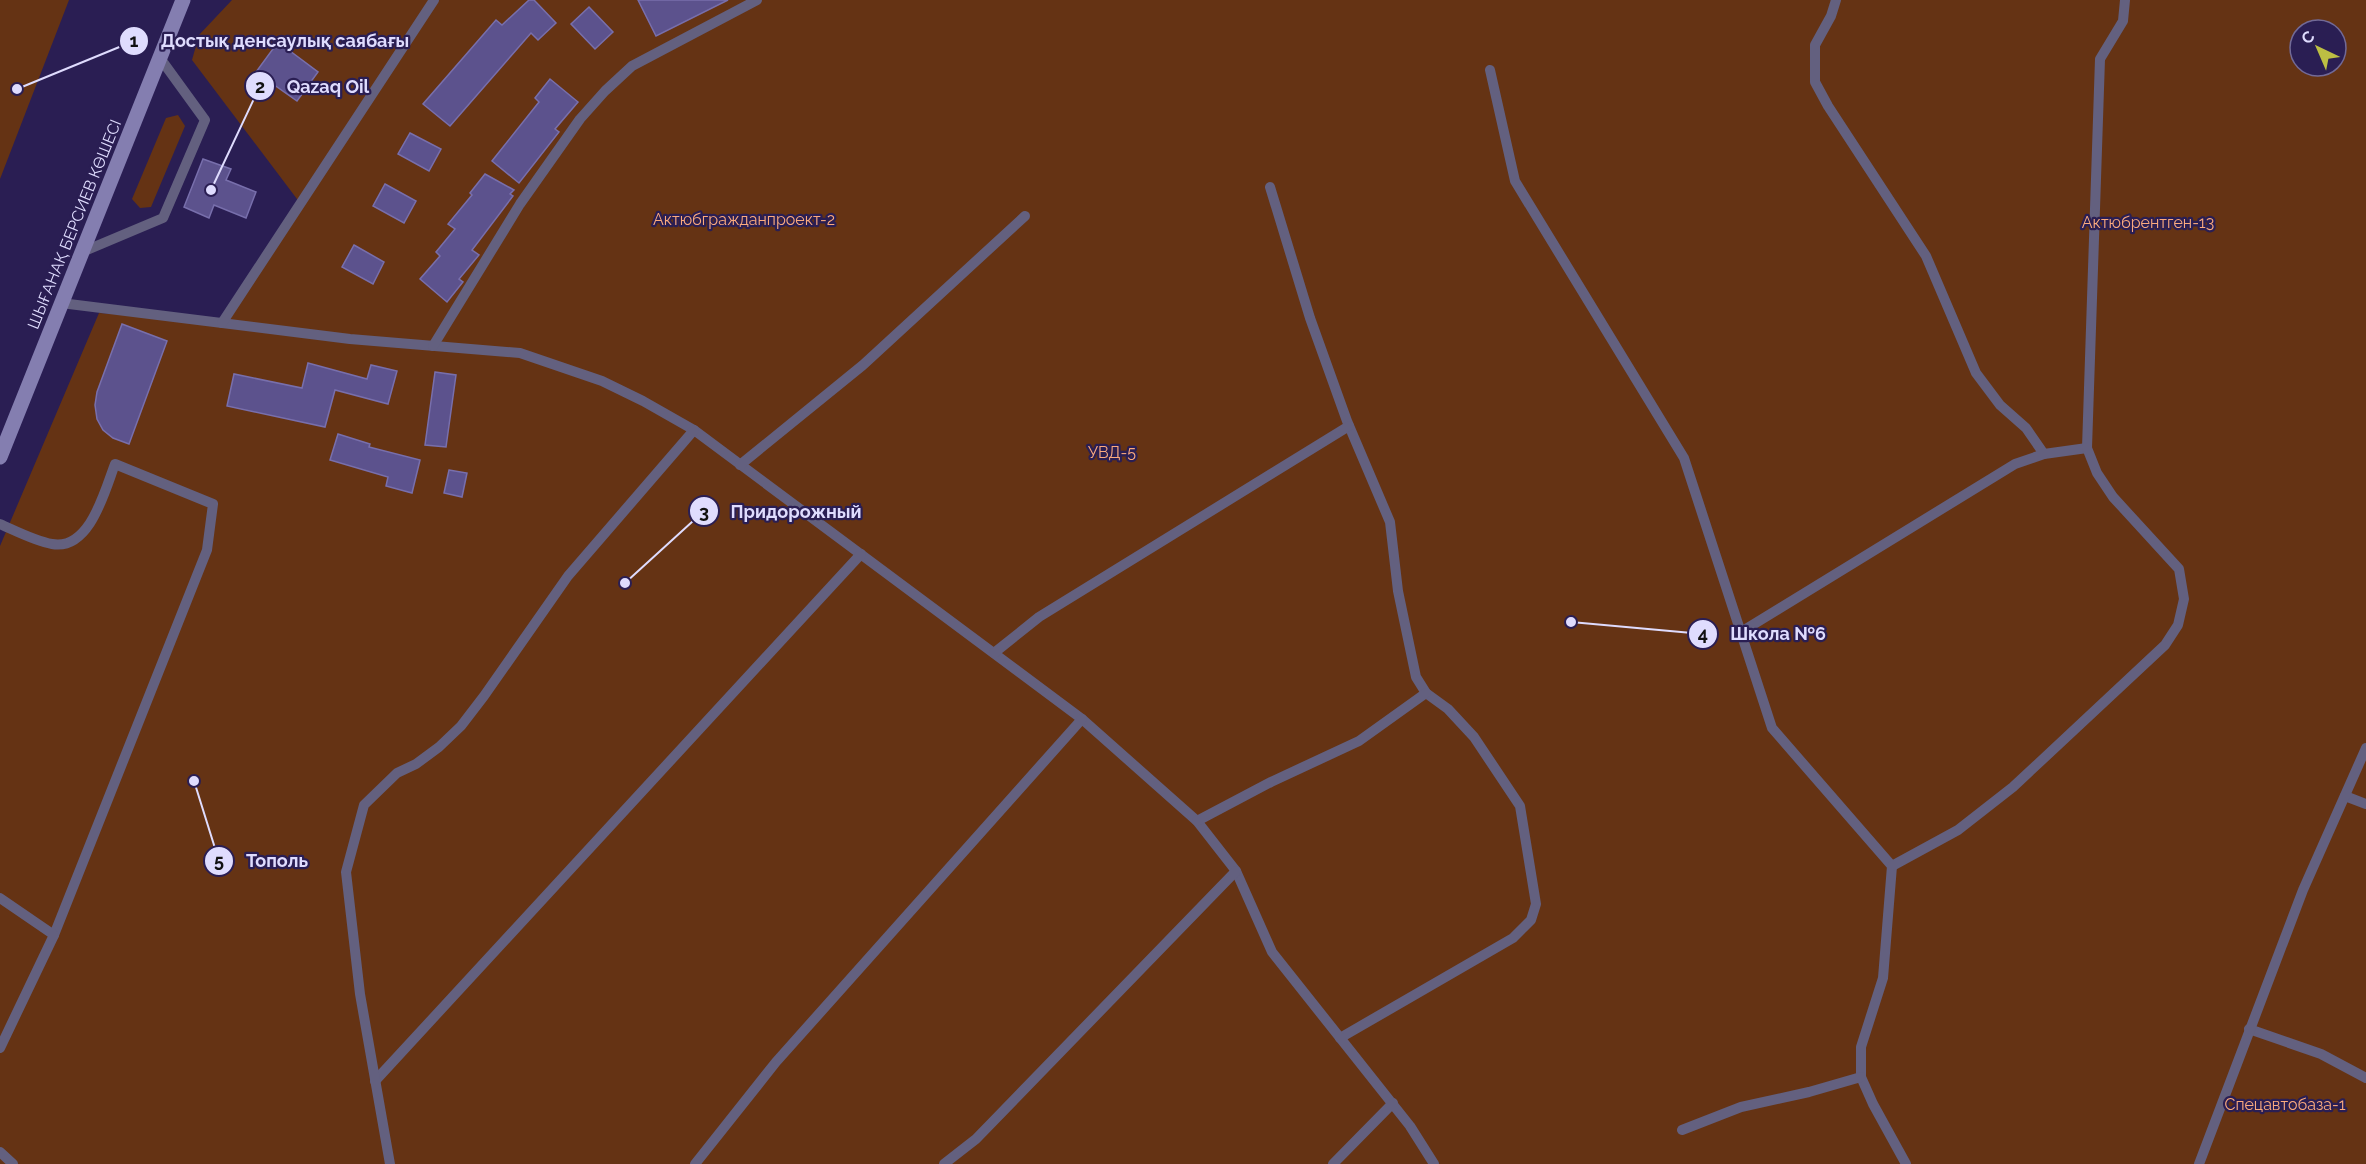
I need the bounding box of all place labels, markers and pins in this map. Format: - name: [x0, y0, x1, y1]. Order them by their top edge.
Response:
- callout: Достық денсаулық саябағы: [119, 23, 422, 59]
- callout: Qazaq Oil: [245, 68, 381, 104]
- callout: Придорожный: [689, 493, 874, 529]
- callout: Школа №6: [1688, 616, 1838, 652]
- callout: Тополь: [204, 843, 320, 879]

